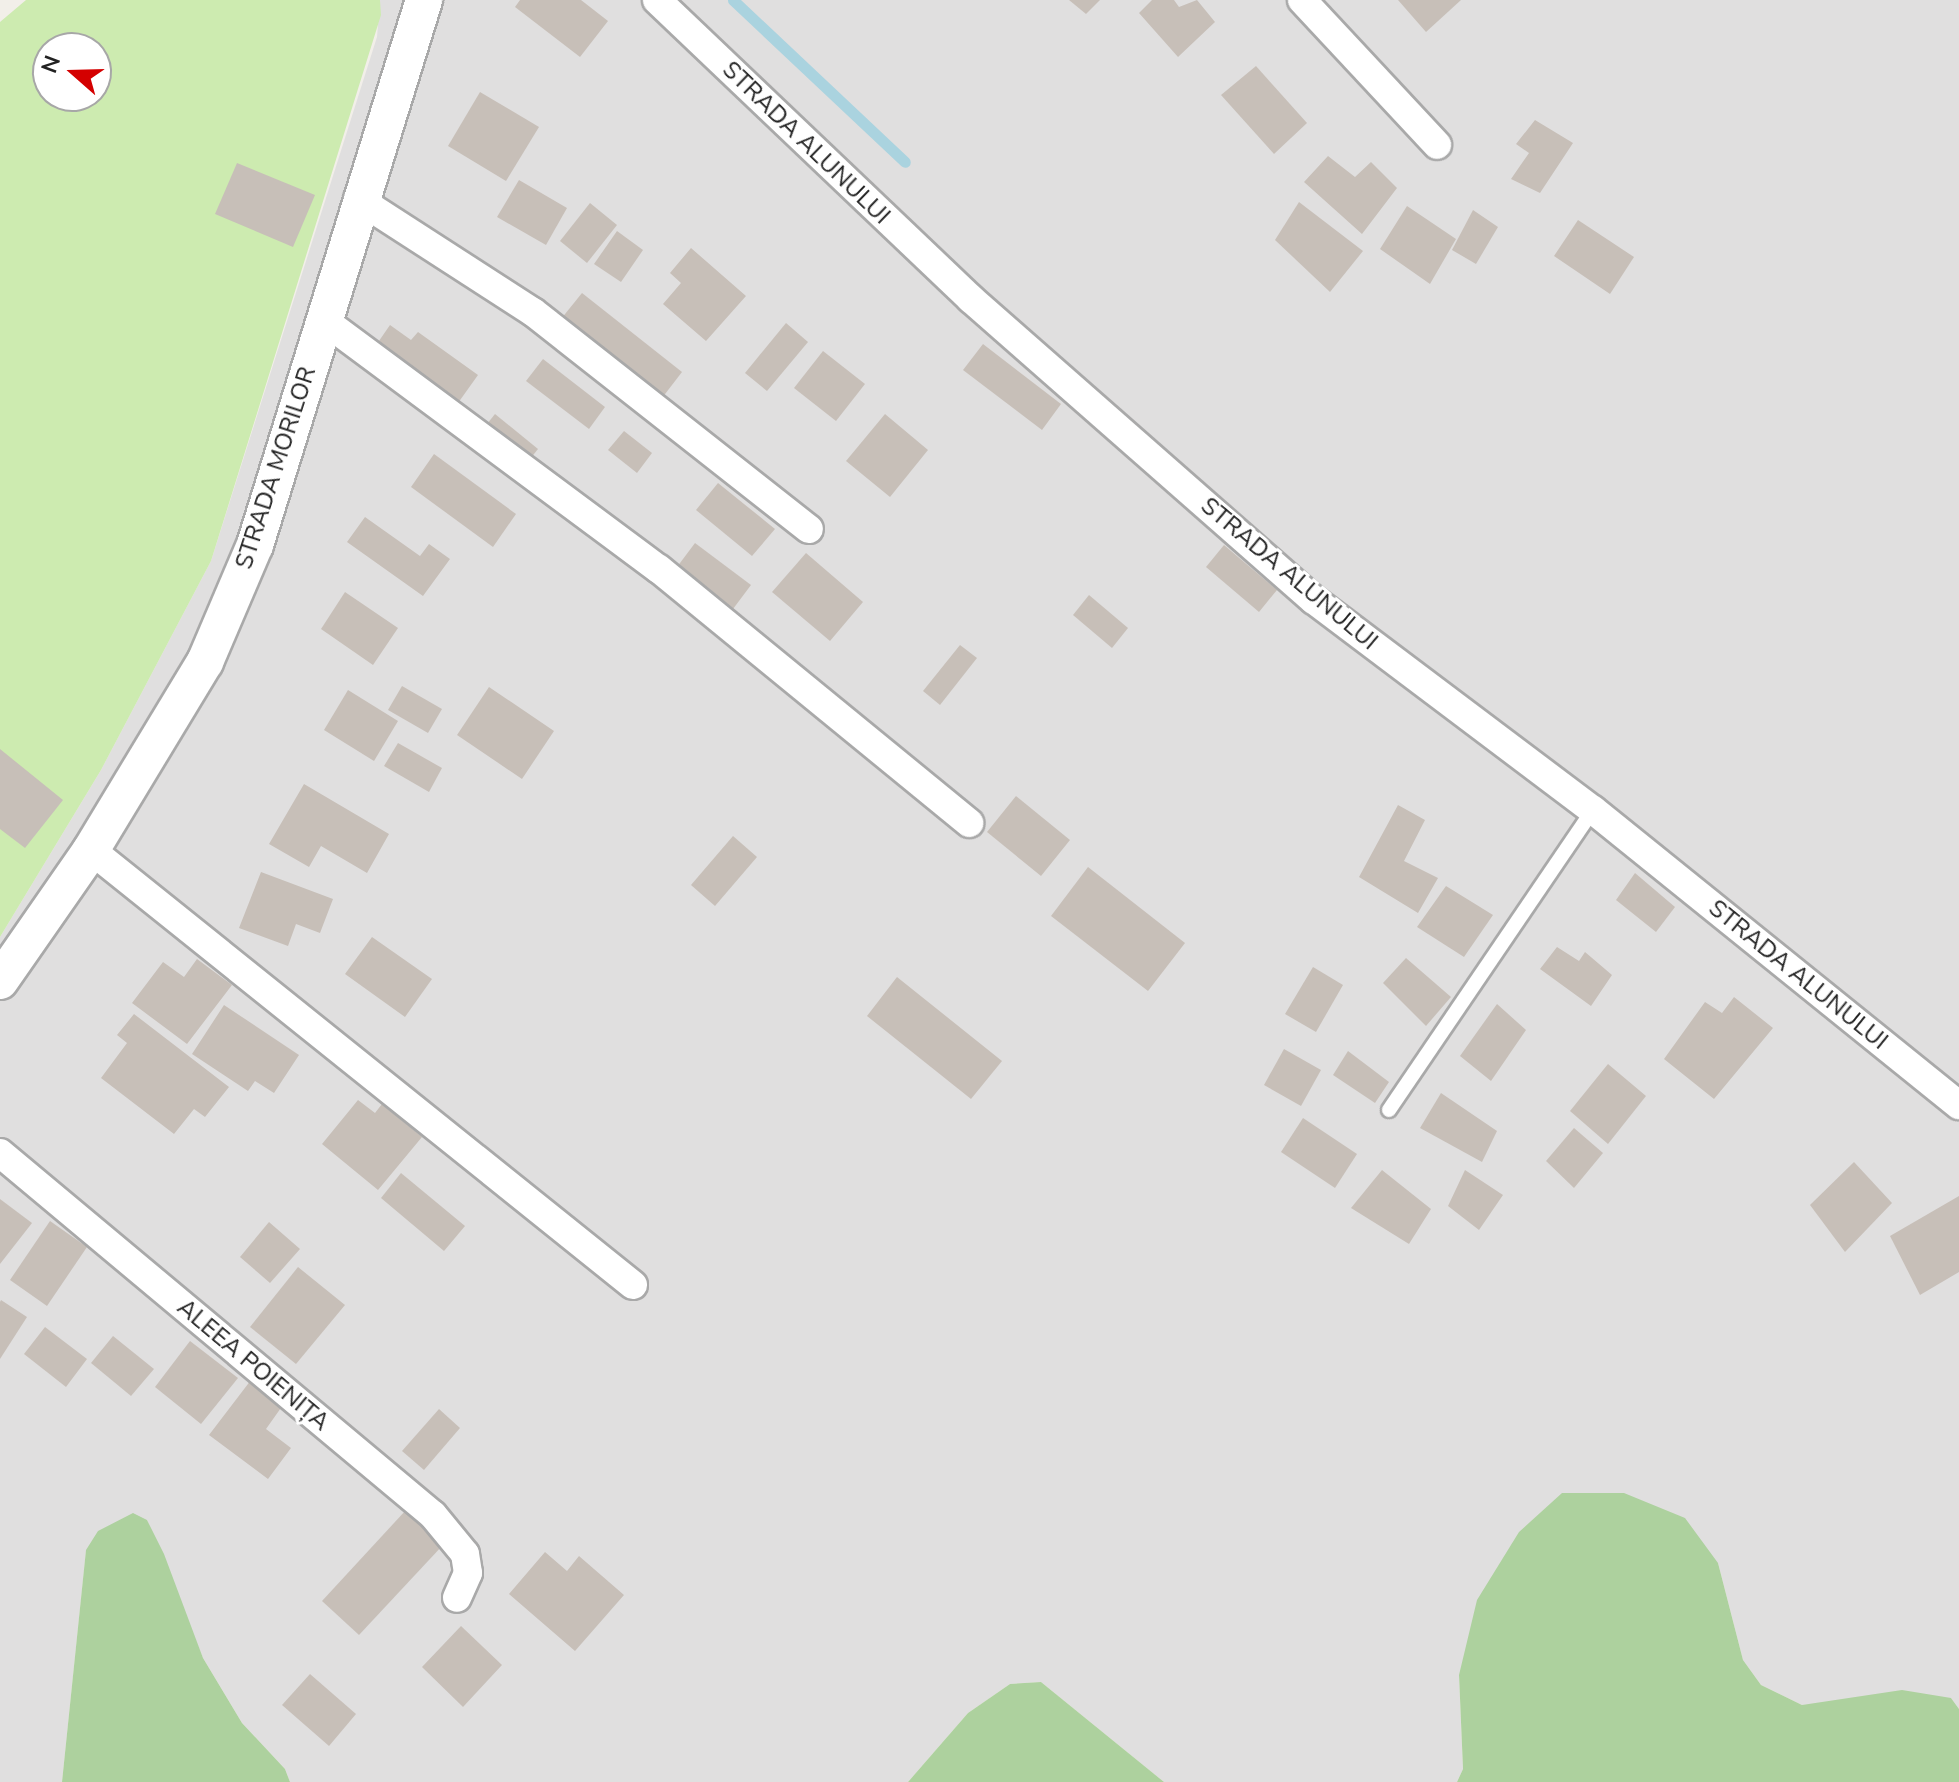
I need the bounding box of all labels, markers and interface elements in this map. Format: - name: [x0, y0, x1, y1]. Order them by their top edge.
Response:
- north arrow: [32, 32, 112, 112]
- text: N: [34, 52, 68, 77]
- street label: STRADA ALUNULUI: [716, 56, 896, 230]
- street label: STRADA MORILOR: [230, 363, 322, 573]
- street label: STRADA ALUNULUI: [1195, 492, 1383, 656]
- street label: STRADA ALUNULUI: [1703, 894, 1893, 1056]
- street label: ALEEA POIENIȚA: [171, 1293, 335, 1437]

